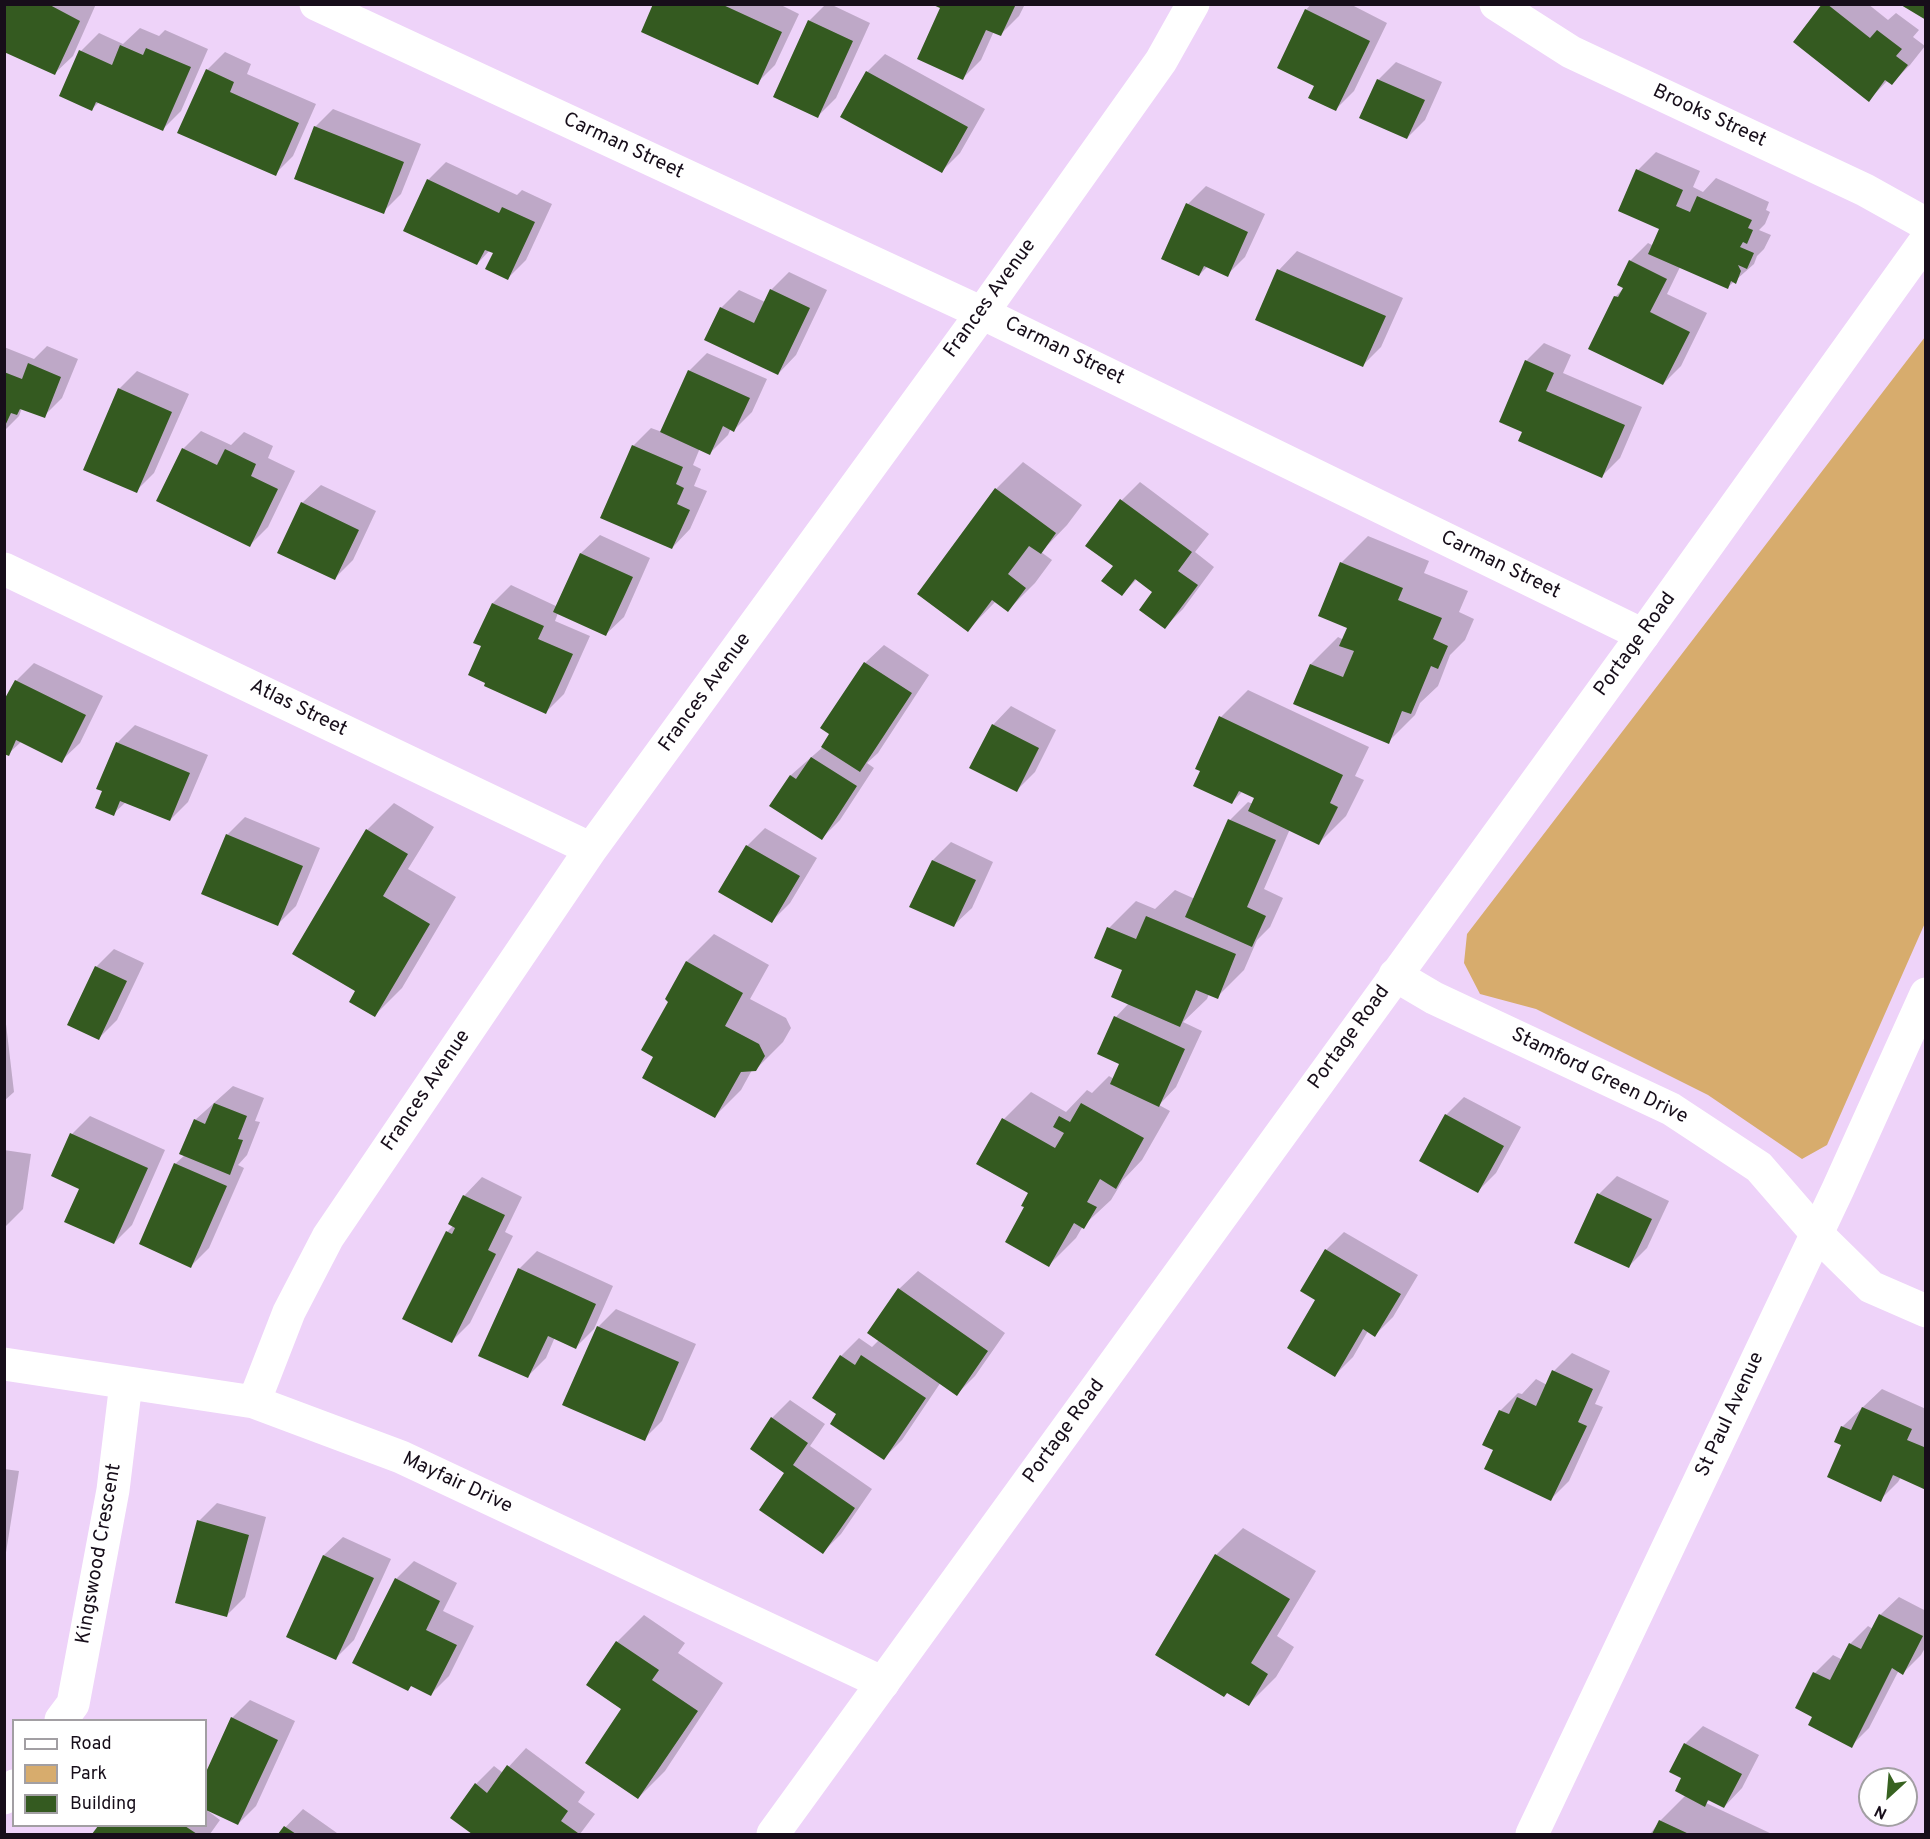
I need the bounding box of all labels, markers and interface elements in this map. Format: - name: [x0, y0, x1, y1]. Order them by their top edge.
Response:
- street label: Brooks Street: [1648, 80, 1770, 154]
- street label: Carman Street: [559, 109, 687, 185]
- street label: Frances Avenue: [940, 235, 1042, 363]
- street label: Carman Street: [1000, 313, 1128, 391]
- street label: Carman Street: [1436, 527, 1564, 605]
- street label: Portage Road: [1590, 588, 1682, 702]
- street label: Frances Avenue: [655, 629, 757, 757]
- street label: Atlas Street: [245, 675, 351, 743]
- street label: Portage Road: [1304, 981, 1396, 1095]
- street label: Stamford Green Drive: [1507, 1024, 1691, 1130]
- street label: Frances Avenue: [378, 1026, 476, 1156]
- street label: St Paul Avenue: [1692, 1349, 1770, 1481]
- street label: Portage Road: [1019, 1375, 1111, 1489]
- street label: Mayfair Drive: [398, 1448, 516, 1520]
- street label: Kingswood Crescent: [72, 1462, 128, 1646]
- legend: [12, 1719, 207, 1827]
- text: Road: [70, 1733, 112, 1756]
- text: Park: [70, 1763, 107, 1786]
- north arrow: [1858, 1767, 1918, 1827]
- text: Building: [70, 1793, 136, 1816]
- text: N: [1871, 1800, 1891, 1823]

